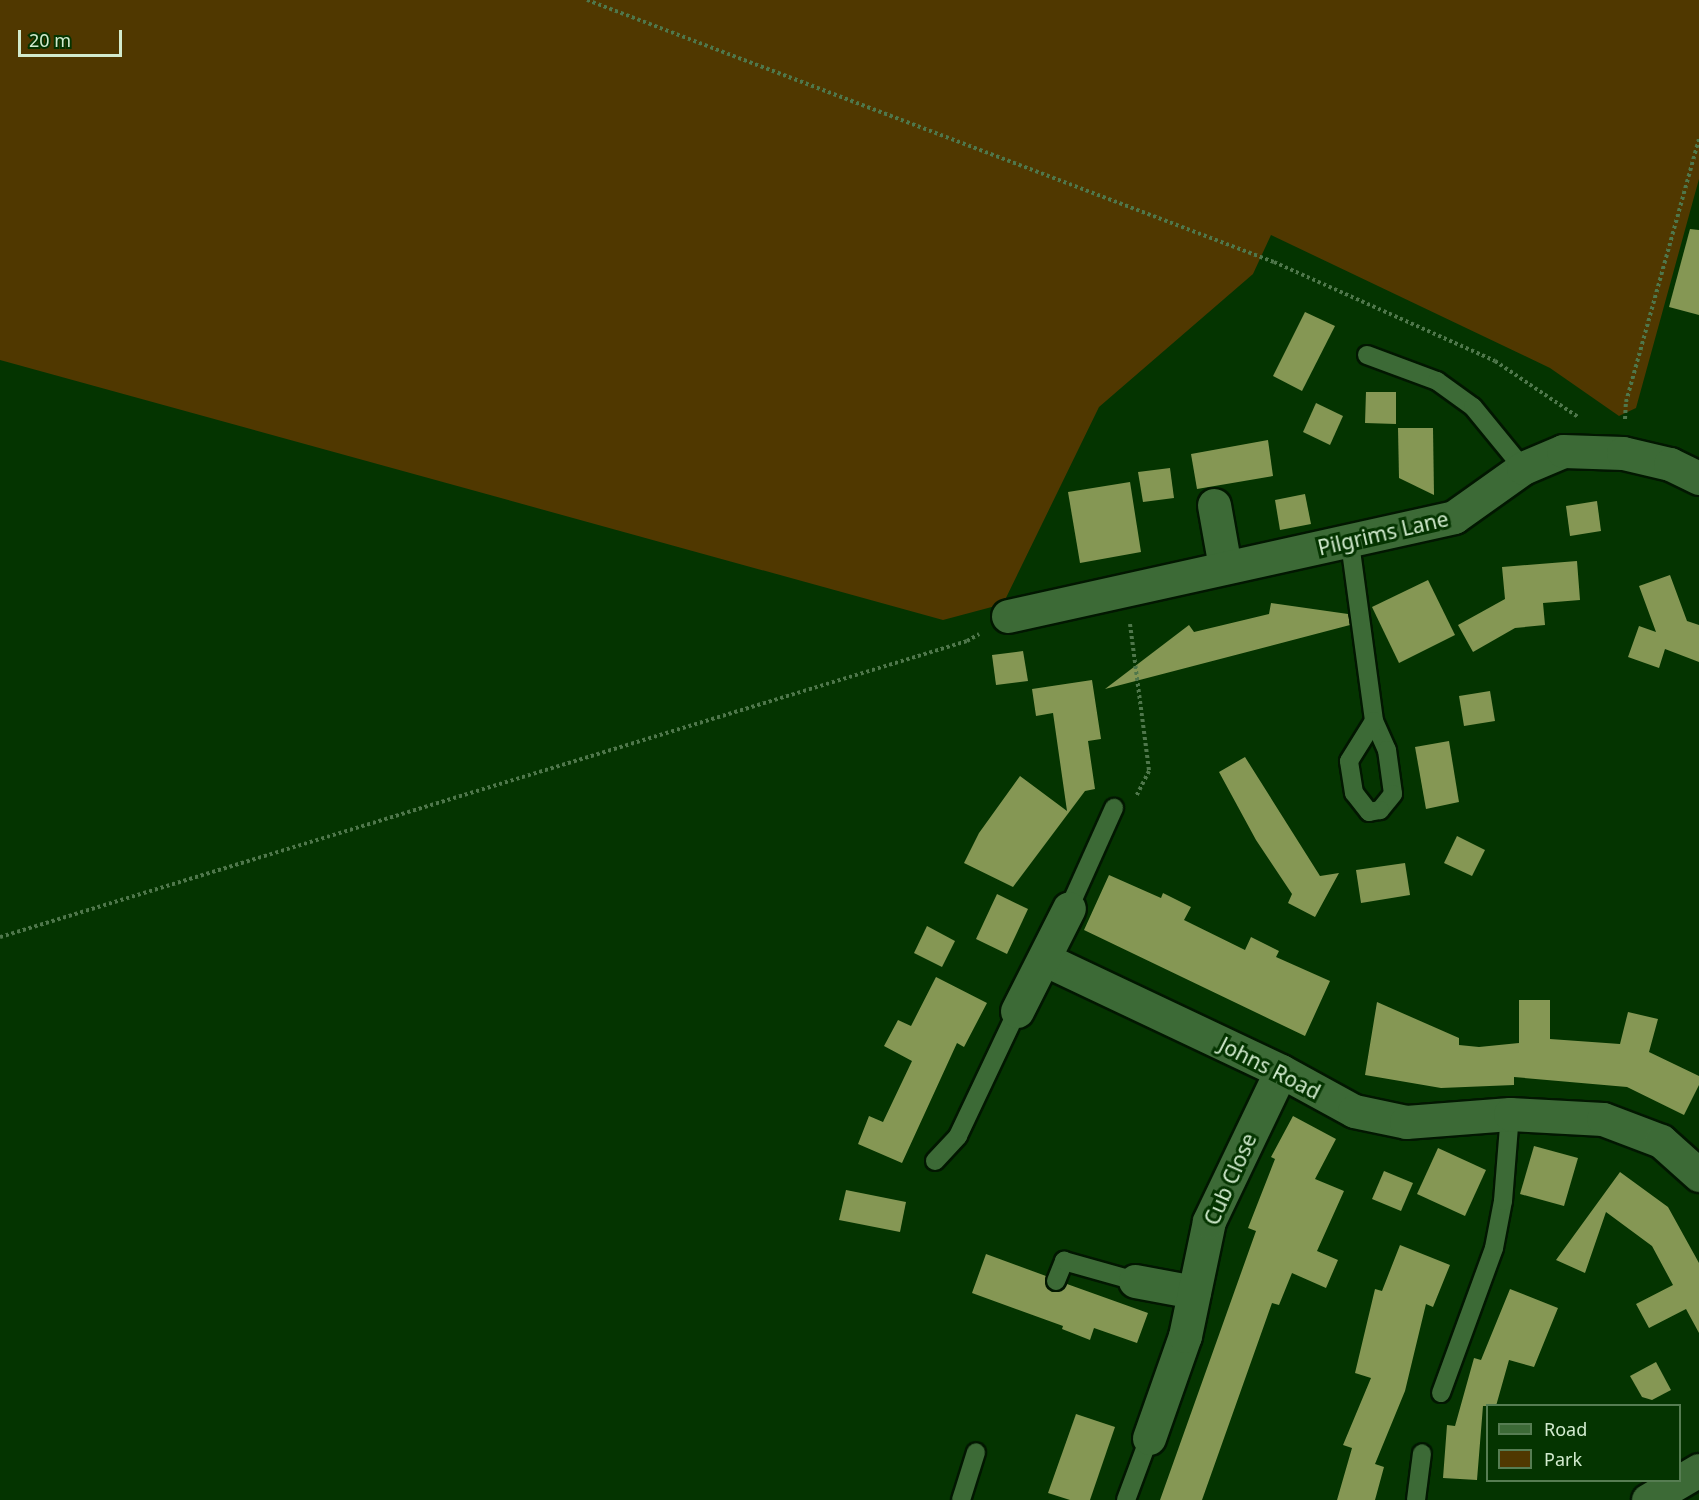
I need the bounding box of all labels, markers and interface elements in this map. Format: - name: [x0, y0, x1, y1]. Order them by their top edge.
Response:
- scale bar: [21, 18, 124, 56]
- text: 20 m: [29, 28, 71, 52]
- street label: Pilgrims Lane: [1315, 506, 1451, 560]
- street label: Johns Road: [1215, 1032, 1325, 1104]
- street label: Cub Close: [1199, 1129, 1261, 1229]
- legend: [1486, 1404, 1681, 1482]
- text: Road: [1544, 1417, 1587, 1441]
- text: Park: [1544, 1447, 1582, 1471]

